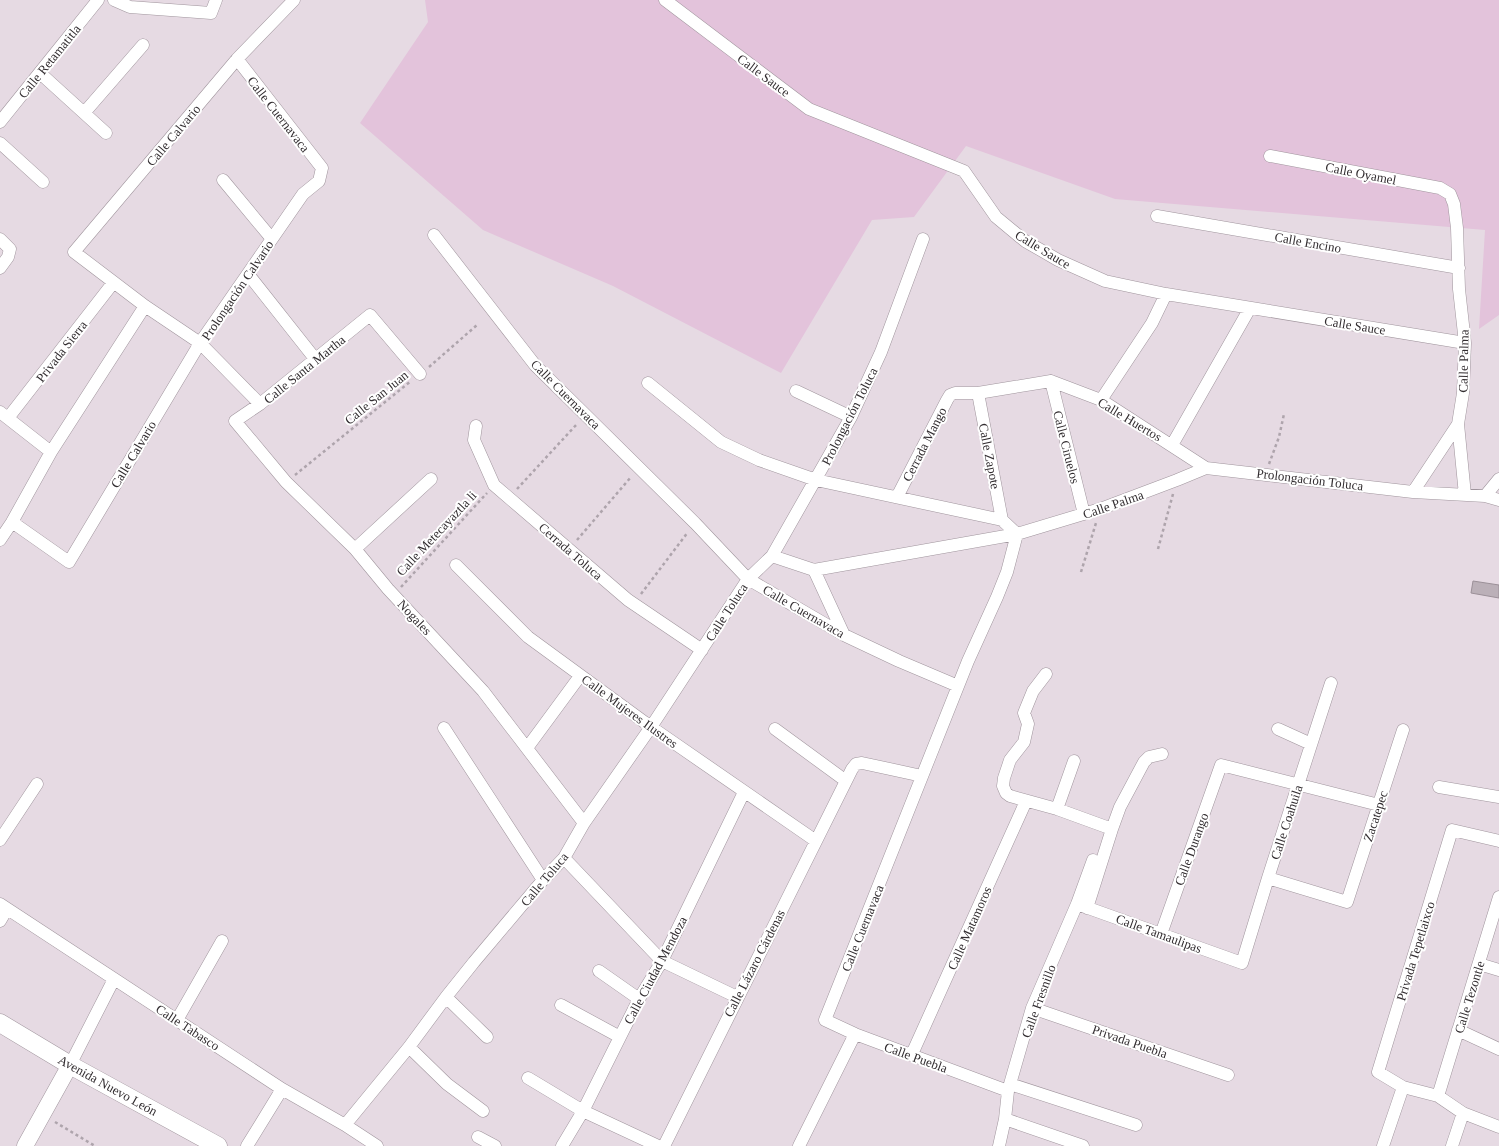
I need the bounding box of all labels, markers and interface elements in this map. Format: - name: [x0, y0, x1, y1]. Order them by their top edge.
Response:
- street label: Calle Retamatitla: [15, 21, 84, 101]
- street label: Calle Sauce: [735, 51, 793, 100]
- street label: Calle Cuernavaca: [244, 73, 313, 155]
- street label: Calle Calvario: [143, 102, 203, 169]
- street label: Calle Oyamel: [1324, 159, 1398, 188]
- street label: Calle Sauce: [1012, 227, 1073, 272]
- street label: Calle Encino: [1273, 229, 1342, 256]
- street label: Prolongación Calvario: [198, 237, 276, 343]
- street label: Calle Sauce: [1323, 313, 1387, 338]
- street label: Privada Sierra: [33, 317, 90, 385]
- street label: Calle Palma: [1455, 329, 1472, 393]
- street label: Calle Santa Martha: [261, 332, 348, 407]
- street label: Calle Cuernavaca: [528, 357, 604, 432]
- street label: Prolongación Toluca: [818, 365, 881, 468]
- street label: Calle San Juan: [342, 367, 411, 428]
- street label: Calle Huertos: [1095, 394, 1164, 444]
- street label: Cerrada Mango: [899, 405, 950, 484]
- street label: Calle Ciruelos: [1050, 409, 1083, 485]
- street label: Calle Calvario: [108, 418, 159, 490]
- street label: Calle Zapote: [976, 422, 1003, 491]
- street label: Prolongación Toluca: [1256, 465, 1364, 494]
- street label: Calle Palma: [1081, 487, 1146, 522]
- street label: Calle Metecayaztla li: [393, 488, 480, 579]
- street label: Cerrada Toluca: [536, 520, 606, 583]
- street label: Calle Toluca: [702, 580, 751, 644]
- street label: Calle Cuernavaca: [760, 582, 848, 641]
- street label: Nogales: [395, 597, 435, 638]
- street label: Calle Mujeres Ilustres: [579, 672, 681, 751]
- street label: Calle Coahuila: [1267, 783, 1306, 861]
- street label: Zacatepec: [1360, 789, 1391, 844]
- street label: Calle Durango: [1171, 811, 1212, 888]
- street label: Calle Toluca: [518, 849, 571, 909]
- street label: Calle Cuernavaca: [838, 883, 887, 974]
- street label: Calle Matamoros: [944, 884, 995, 972]
- street label: Privada Tepetlaixco: [1393, 900, 1438, 1003]
- street label: Calle Lázaro Cárdenas: [721, 907, 788, 1019]
- street label: Calle Tamaulipas: [1114, 911, 1204, 956]
- street label: Calle Ciudad Mendoza: [621, 914, 690, 1027]
- street label: Calle Tezontle: [1451, 959, 1488, 1035]
- street label: Calle Fresnillo: [1018, 962, 1059, 1040]
- street label: Calle Tabasco: [153, 1001, 222, 1054]
- street label: Privada Puebla: [1090, 1022, 1170, 1061]
- street label: Calle Puebla: [882, 1039, 950, 1076]
- street label: Avenida Nuevo León: [56, 1052, 160, 1119]

